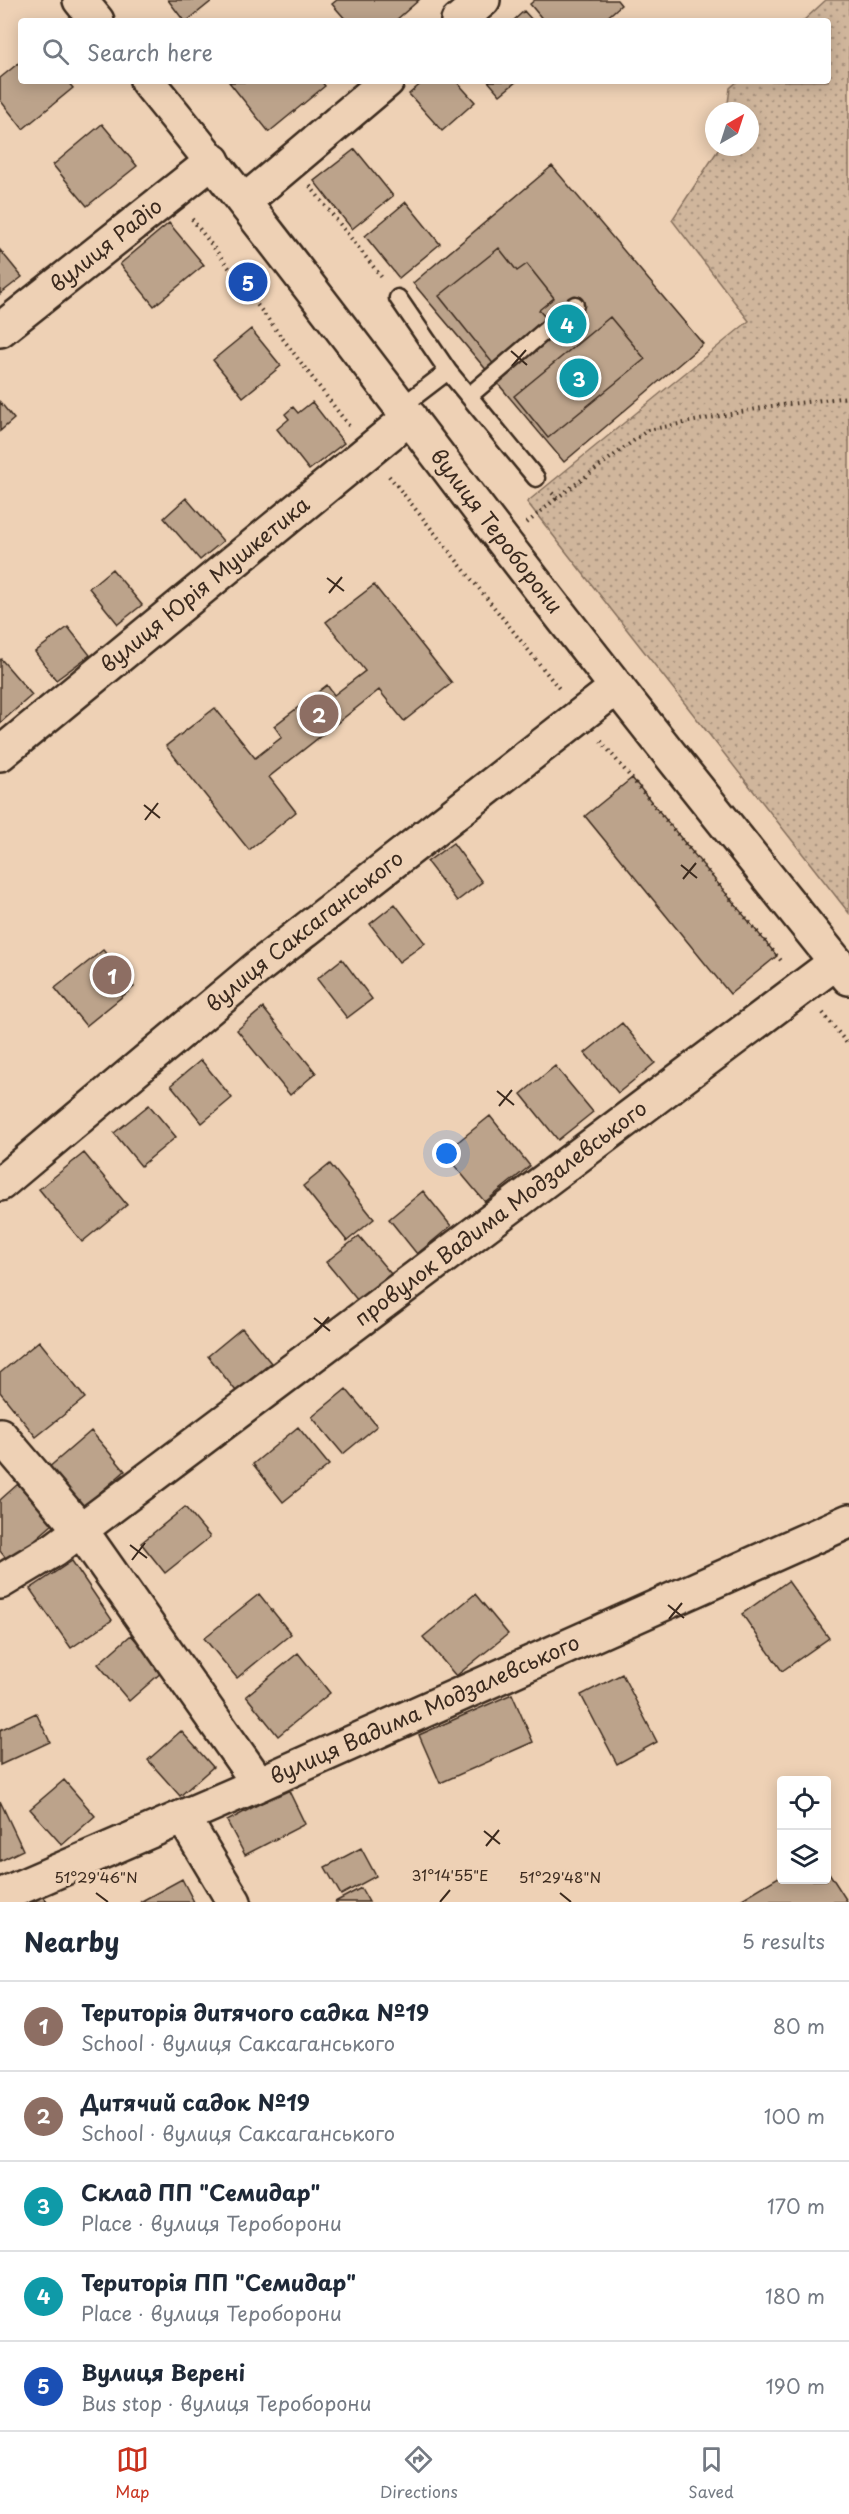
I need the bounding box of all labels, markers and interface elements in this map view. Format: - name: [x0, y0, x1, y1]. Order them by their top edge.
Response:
- search box: [18, 18, 831, 84]
- icon: search: [39, 35, 72, 68]
- text: Search here: [87, 35, 213, 68]
- north arrow: [705, 102, 759, 156]
- street label: вулиця Радіо: [42, 189, 168, 299]
- pin: 5: [228, 260, 268, 304]
- pin: 4: [548, 302, 586, 346]
- pin: 3: [560, 356, 598, 400]
- street label: вулиця Тероборони: [424, 441, 572, 620]
- street label: вулиця Юрія Мушкетика: [93, 487, 316, 679]
- pin: 2: [300, 692, 338, 736]
- street label: вулиця Саксаганського: [198, 841, 410, 1019]
- pin: 1: [92, 952, 132, 998]
- street label: провулок Вадима Модзалевського: [347, 1092, 653, 1333]
- your location: [432, 1139, 461, 1168]
- street label: вулиця Вадима Модзалевського: [264, 1625, 584, 1791]
- map controls: [777, 1776, 831, 1884]
- button: locate: [777, 1776, 831, 1830]
- button: layers: [777, 1830, 831, 1884]
- text: 31°14'55"E: [411, 1863, 489, 1886]
- text: 51°29'46"N: [54, 1865, 138, 1888]
- text: 51°29'48"N: [519, 1865, 601, 1888]
- text: Nearby: [24, 1922, 119, 1961]
- text: 5 results: [742, 1926, 825, 1956]
- text: Територія дитячого садка №19: [81, 1995, 429, 2028]
- text: 1: [39, 2011, 48, 2041]
- text: 80 m: [773, 2011, 825, 2041]
- text: School · вулиця Саксаганського: [81, 2028, 395, 2058]
- text: Дитячий садок №19: [81, 2085, 310, 2118]
- text: 2: [36, 2101, 51, 2131]
- text: 100 m: [764, 2101, 825, 2131]
- text: School · вулиця Саксаганського: [81, 2118, 395, 2148]
- text: Склад ПП "Семидар": [81, 2175, 320, 2208]
- text: 3: [37, 2191, 50, 2221]
- text: 170 m: [767, 2191, 825, 2221]
- text: Place · вулиця Тероборони: [81, 2208, 342, 2238]
- text: Територія ПП "Семидар": [81, 2265, 356, 2298]
- text: 4: [37, 2281, 50, 2311]
- text: 180 m: [765, 2281, 825, 2311]
- text: Place · вулиця Тероборони: [81, 2298, 342, 2328]
- text: Вулиця Верені: [81, 2355, 245, 2388]
- text: 5: [37, 2371, 50, 2401]
- text: 190 m: [766, 2371, 825, 2401]
- text: Bus stop · вулиця Тероборони: [81, 2388, 371, 2418]
- tab: Map: [115, 2443, 149, 2503]
- tab: Directions: [380, 2443, 458, 2503]
- tab: Saved: [688, 2443, 734, 2503]

